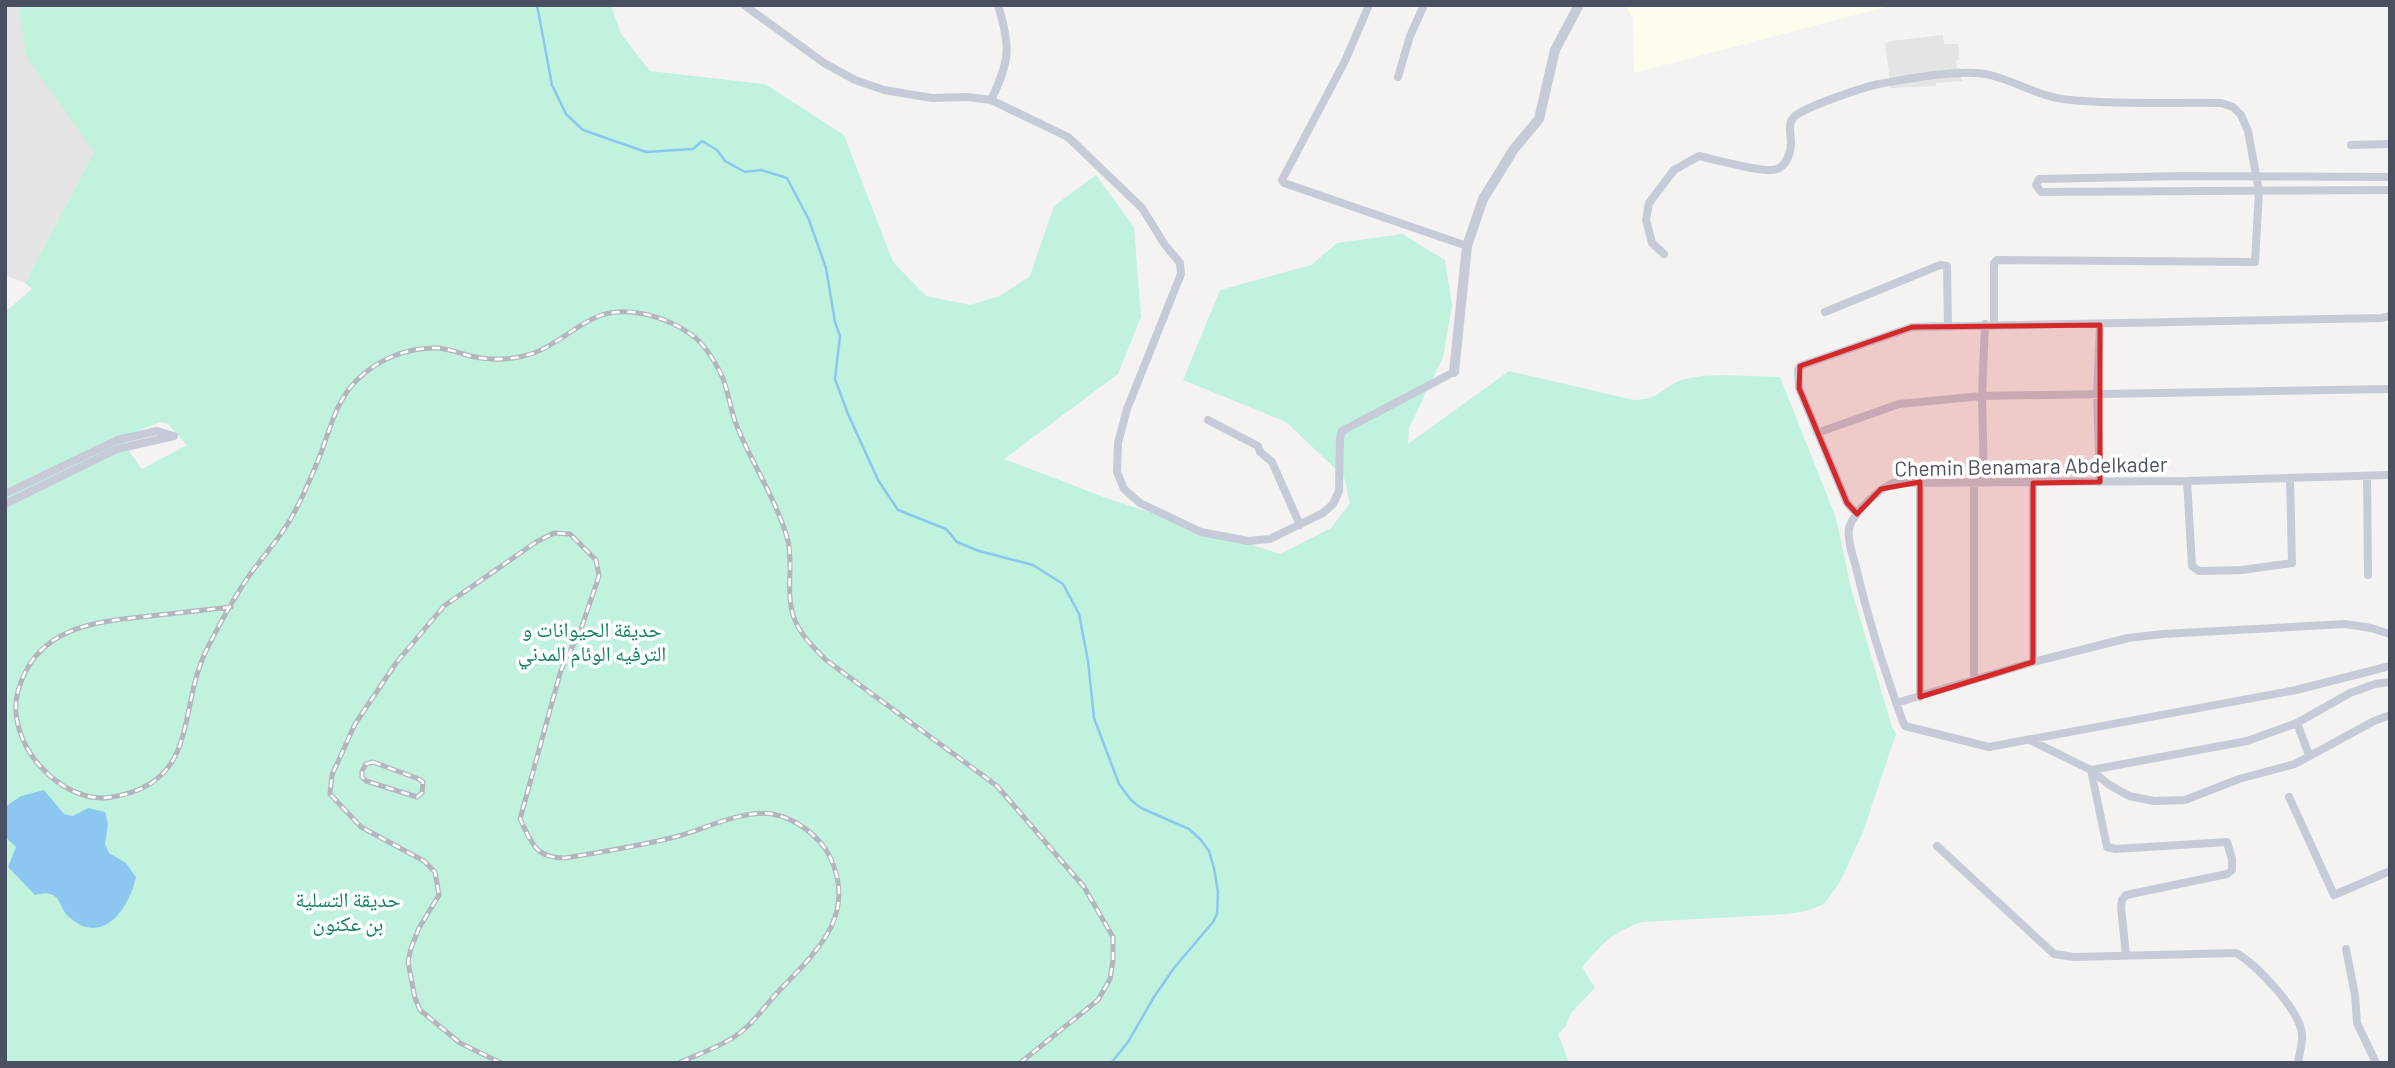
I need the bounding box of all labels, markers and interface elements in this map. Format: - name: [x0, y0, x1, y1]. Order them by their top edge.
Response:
- street label: Chemin Benamara Abdelkader: [1894, 451, 2168, 480]
- park label: حديقة الحيوانات و الترفيه الوئام المدني: [518, 616, 666, 670]
- park label: حديقة التسلية بن عكنون: [295, 886, 401, 937]

